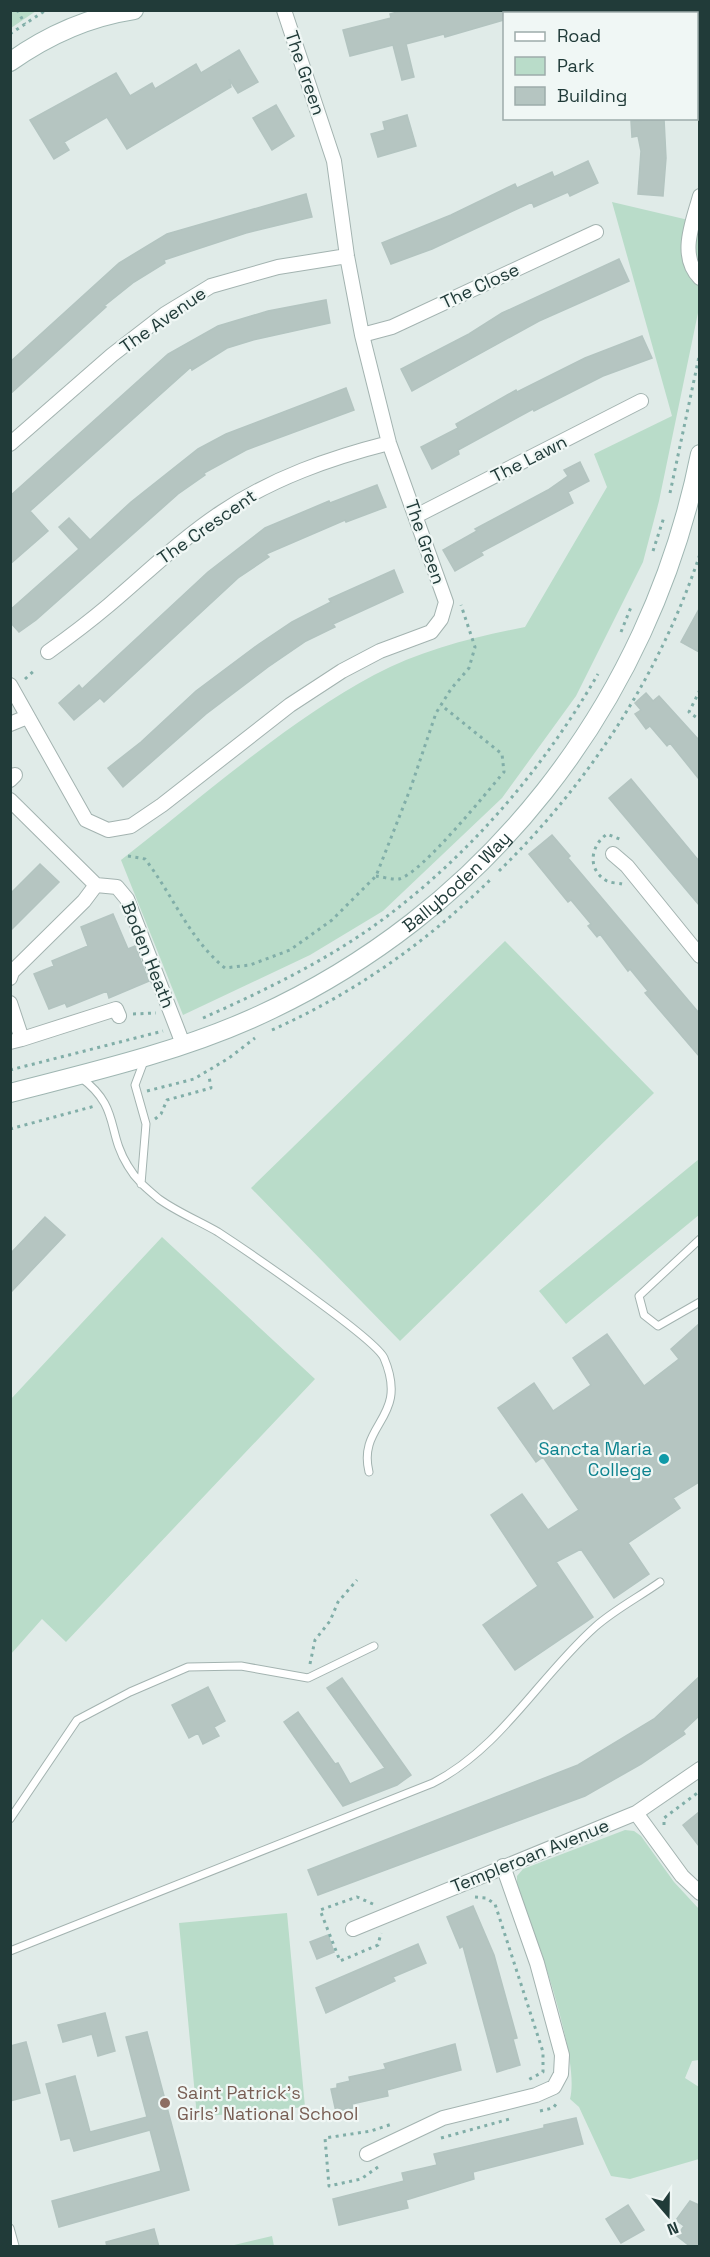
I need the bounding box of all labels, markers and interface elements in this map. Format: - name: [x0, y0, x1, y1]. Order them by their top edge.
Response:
- legend: [503, 12, 698, 120]
- text: Road: [557, 24, 601, 47]
- street label: The Green: [280, 28, 331, 118]
- text: Park: [557, 54, 595, 77]
- text: Building: [557, 84, 627, 107]
- street label: The Close: [437, 257, 523, 314]
- street label: The Avenue: [115, 281, 210, 358]
- street label: The Lawn: [487, 430, 571, 487]
- street label: The Crescent: [153, 484, 261, 569]
- street label: The Green: [400, 497, 451, 587]
- street label: Ballyboden Way: [397, 826, 516, 937]
- street label: Boden Heath: [117, 898, 180, 1011]
- place label: Sancta Maria College: [538, 1437, 652, 1481]
- marker: Sancta Maria College: [657, 1452, 671, 1466]
- street label: Templeroan Avenue: [447, 1813, 612, 1898]
- place label: Saint Patrick's Girls' National School: [177, 2081, 358, 2125]
- marker: Saint Patrick's Girls' National School: [158, 2096, 172, 2110]
- north arrow: [638, 2185, 698, 2245]
- text: N: [664, 2217, 682, 2240]

